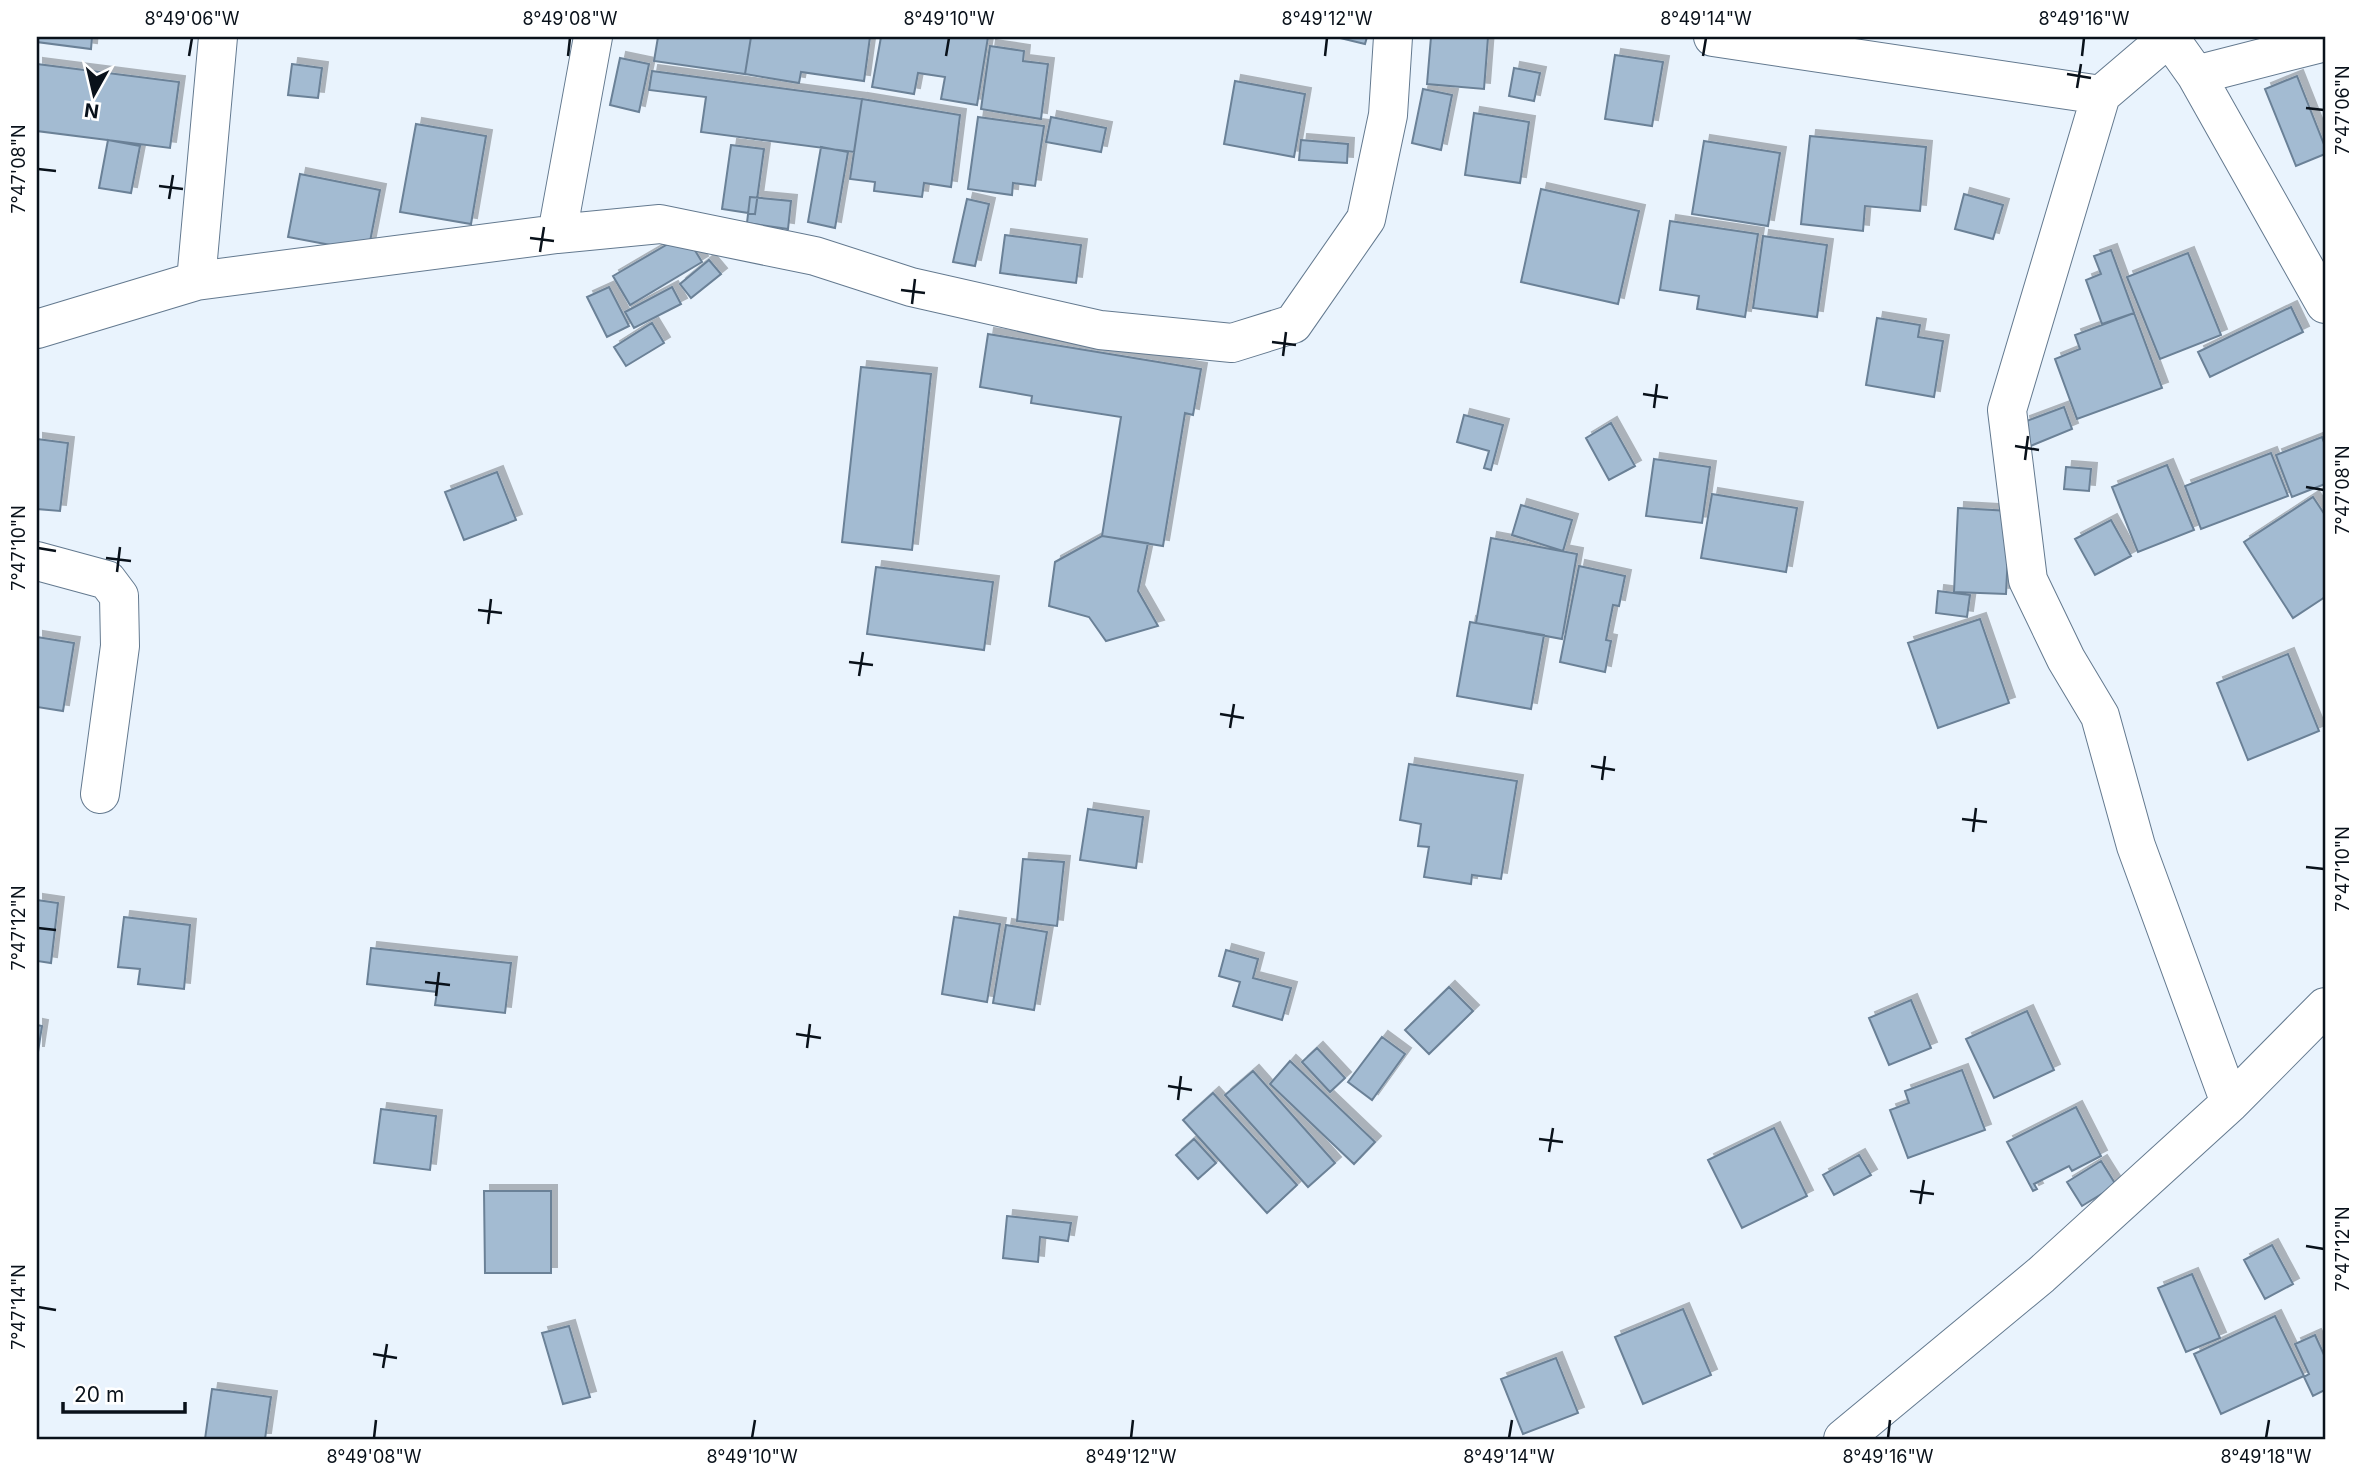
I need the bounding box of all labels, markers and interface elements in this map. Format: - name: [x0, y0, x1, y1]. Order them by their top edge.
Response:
- text: 8°49'06"W: [144, 8, 240, 29]
- text: 8°49'08"W: [522, 8, 618, 29]
- text: 8°49'10"W: [903, 8, 995, 29]
- text: 8°49'12"W: [1282, 8, 1373, 29]
- text: 8°49'14"W: [1660, 8, 1752, 29]
- text: 8°49'16"W: [2038, 8, 2130, 29]
- north arrow: [60, 60, 130, 130]
- text: 7°47'06"N: [2332, 65, 2353, 155]
- text: N: [83, 98, 100, 123]
- text: 7°47'08"N: [8, 124, 29, 214]
- text: 7°47'08"N: [2332, 445, 2353, 535]
- text: 7°47'10"N: [8, 505, 29, 591]
- text: 7°47'10"N: [2332, 826, 2353, 912]
- text: 7°47'12"N: [8, 885, 29, 971]
- text: 7°47'12"N: [2332, 1206, 2353, 1292]
- text: 7°47'14"N: [8, 1264, 29, 1350]
- scale bar: [63, 1371, 186, 1415]
- text: 20 m: [74, 1382, 124, 1407]
- text: 8°49'08"W: [326, 1446, 422, 1467]
- text: 8°49'10"W: [706, 1446, 798, 1467]
- text: 8°49'12"W: [1086, 1446, 1177, 1467]
- text: 8°49'14"W: [1463, 1446, 1555, 1467]
- text: 8°49'16"W: [1842, 1446, 1934, 1467]
- text: 8°49'18"W: [2220, 1446, 2312, 1467]

